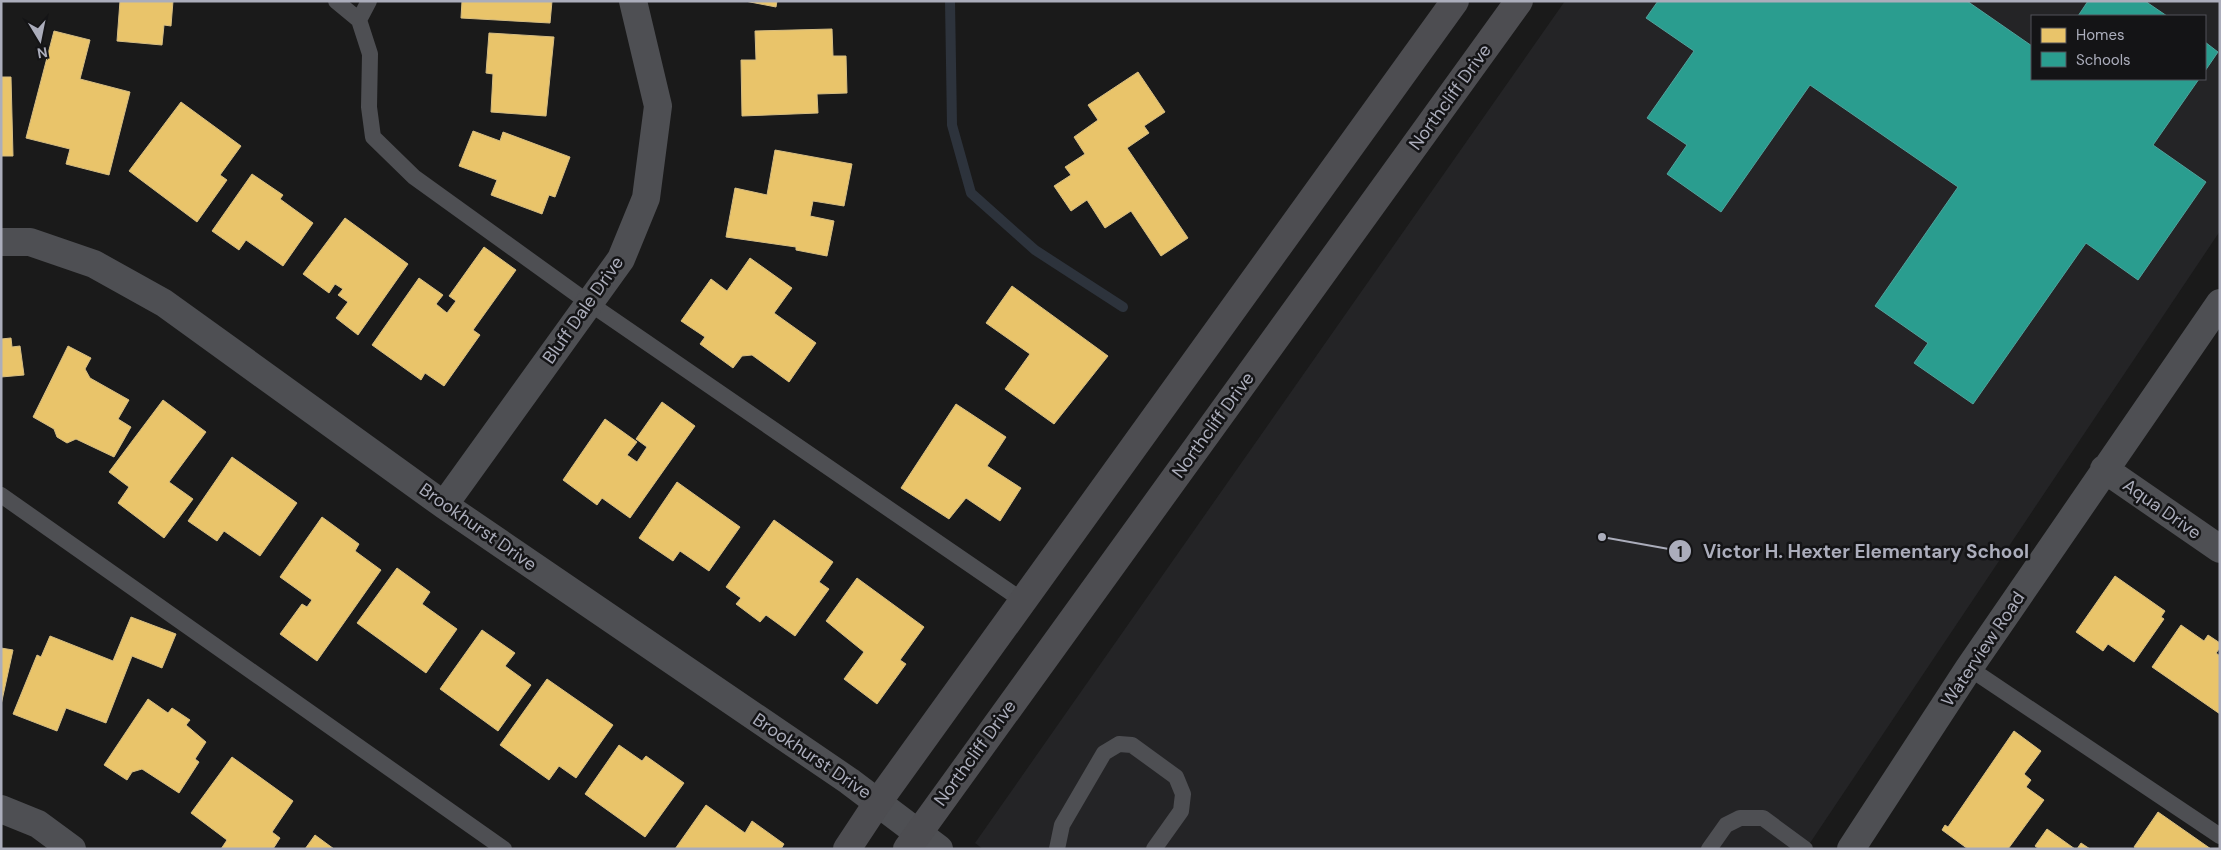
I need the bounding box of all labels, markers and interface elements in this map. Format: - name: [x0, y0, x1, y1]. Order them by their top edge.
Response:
- north arrow: [15, 15, 65, 65]
- legend: [2031, 15, 2206, 80]
- text: Homes: [2076, 25, 2125, 45]
- street label: Northcliff Drive: [1403, 39, 1497, 155]
- text: N: [36, 43, 49, 63]
- text: Schools: [2076, 50, 2131, 70]
- street label: Bluff Dale Drive: [537, 251, 629, 369]
- street label: Northcliff Drive: [1166, 367, 1260, 483]
- street label: Aqua Drive: [2118, 473, 2206, 545]
- street label: Brookhurst Drive: [415, 478, 541, 576]
- callout: Victor H. Hexter Elementary School: [1668, 534, 2039, 568]
- text: Victor H. Hexter Elementary School: [1703, 539, 2029, 564]
- text: 1: [1677, 542, 1683, 562]
- street label: Waterview Road: [1936, 587, 2030, 711]
- street label: Northcliff Drive: [928, 695, 1022, 811]
- street label: Brookhurst Drive: [748, 707, 876, 805]

